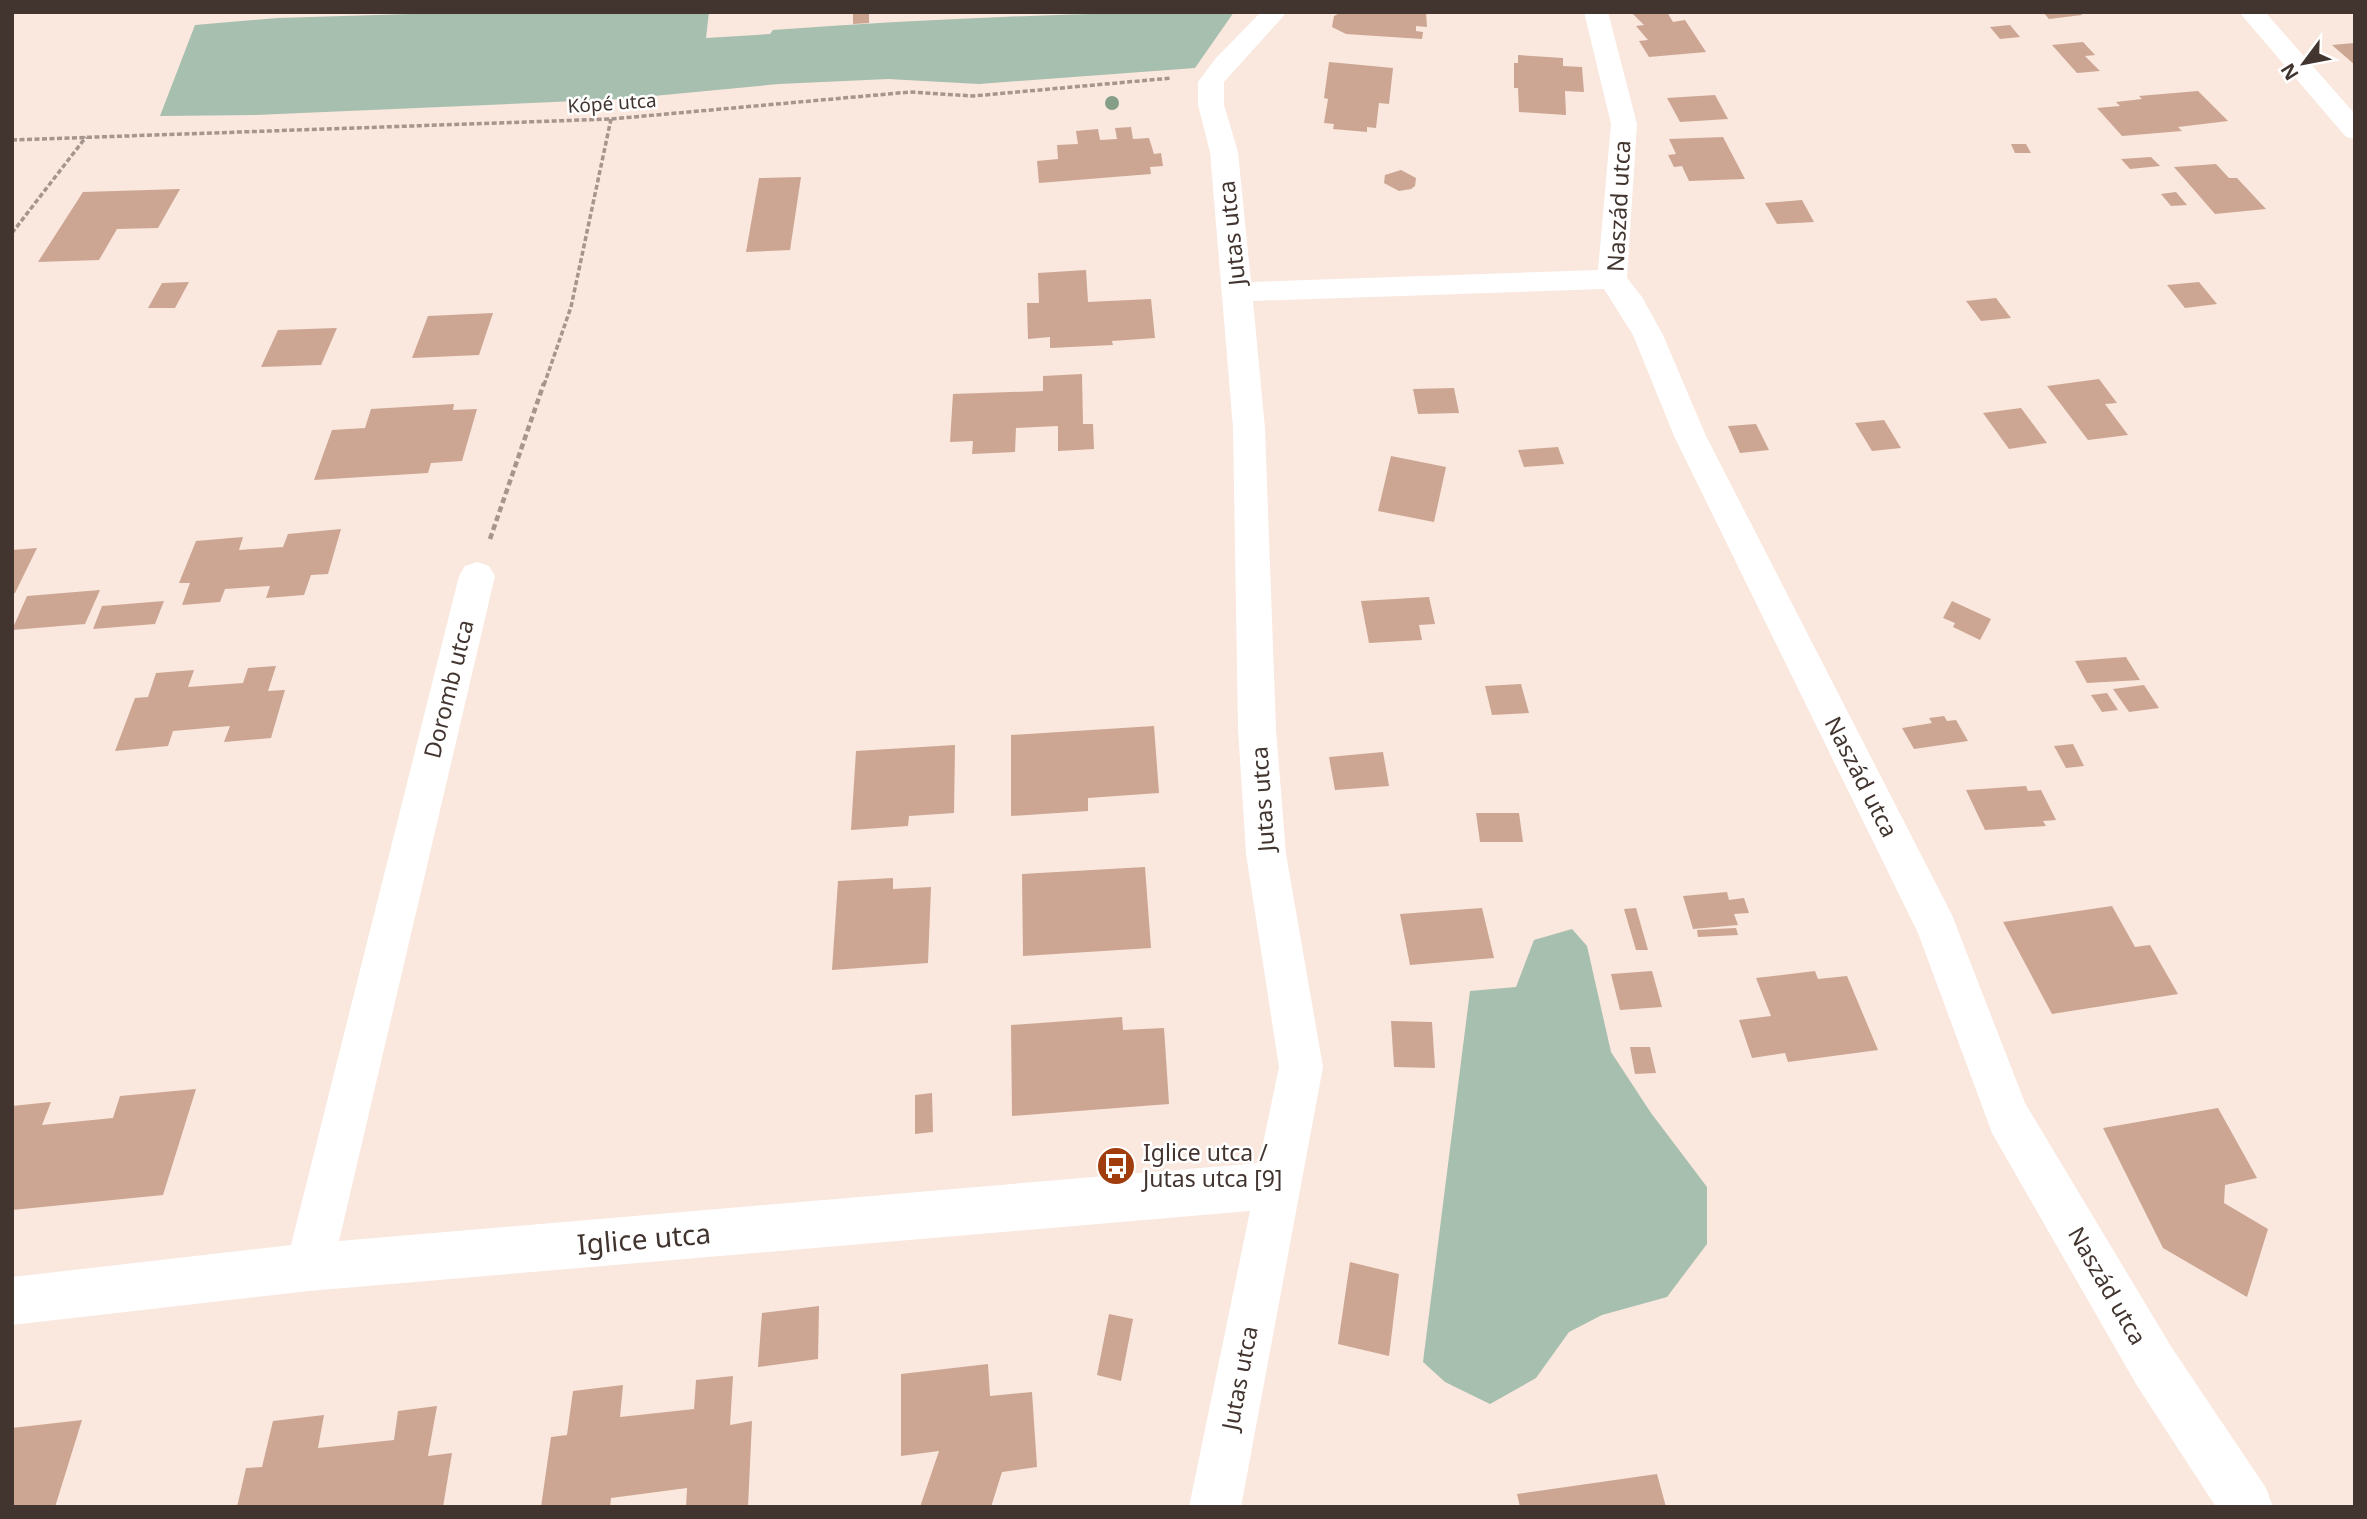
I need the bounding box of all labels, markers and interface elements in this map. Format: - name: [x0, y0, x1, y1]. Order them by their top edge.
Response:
- north arrow: [2269, 28, 2339, 98]
- text: N: [2274, 59, 2305, 85]
- street label: Kópé utca: [567, 87, 657, 119]
- street label: Naszád utca: [1599, 139, 1637, 273]
- street label: Jutas utca: [1210, 179, 1253, 289]
- street label: Doromb utca: [415, 616, 481, 761]
- street label: Naszád utca: [1818, 711, 1906, 842]
- street label: Jutas utca: [1242, 746, 1282, 855]
- place label: Iglice utca / Jutas utca [9]: [1141, 1136, 1282, 1194]
- bus stop icon: Iglice utca / Jutas utca [9]: [1095, 1145, 1137, 1187]
- street label: Iglice utca: [575, 1213, 712, 1263]
- street label: Naszád utca: [2061, 1220, 2155, 1351]
- street label: Jutas utca: [1213, 1323, 1265, 1434]

